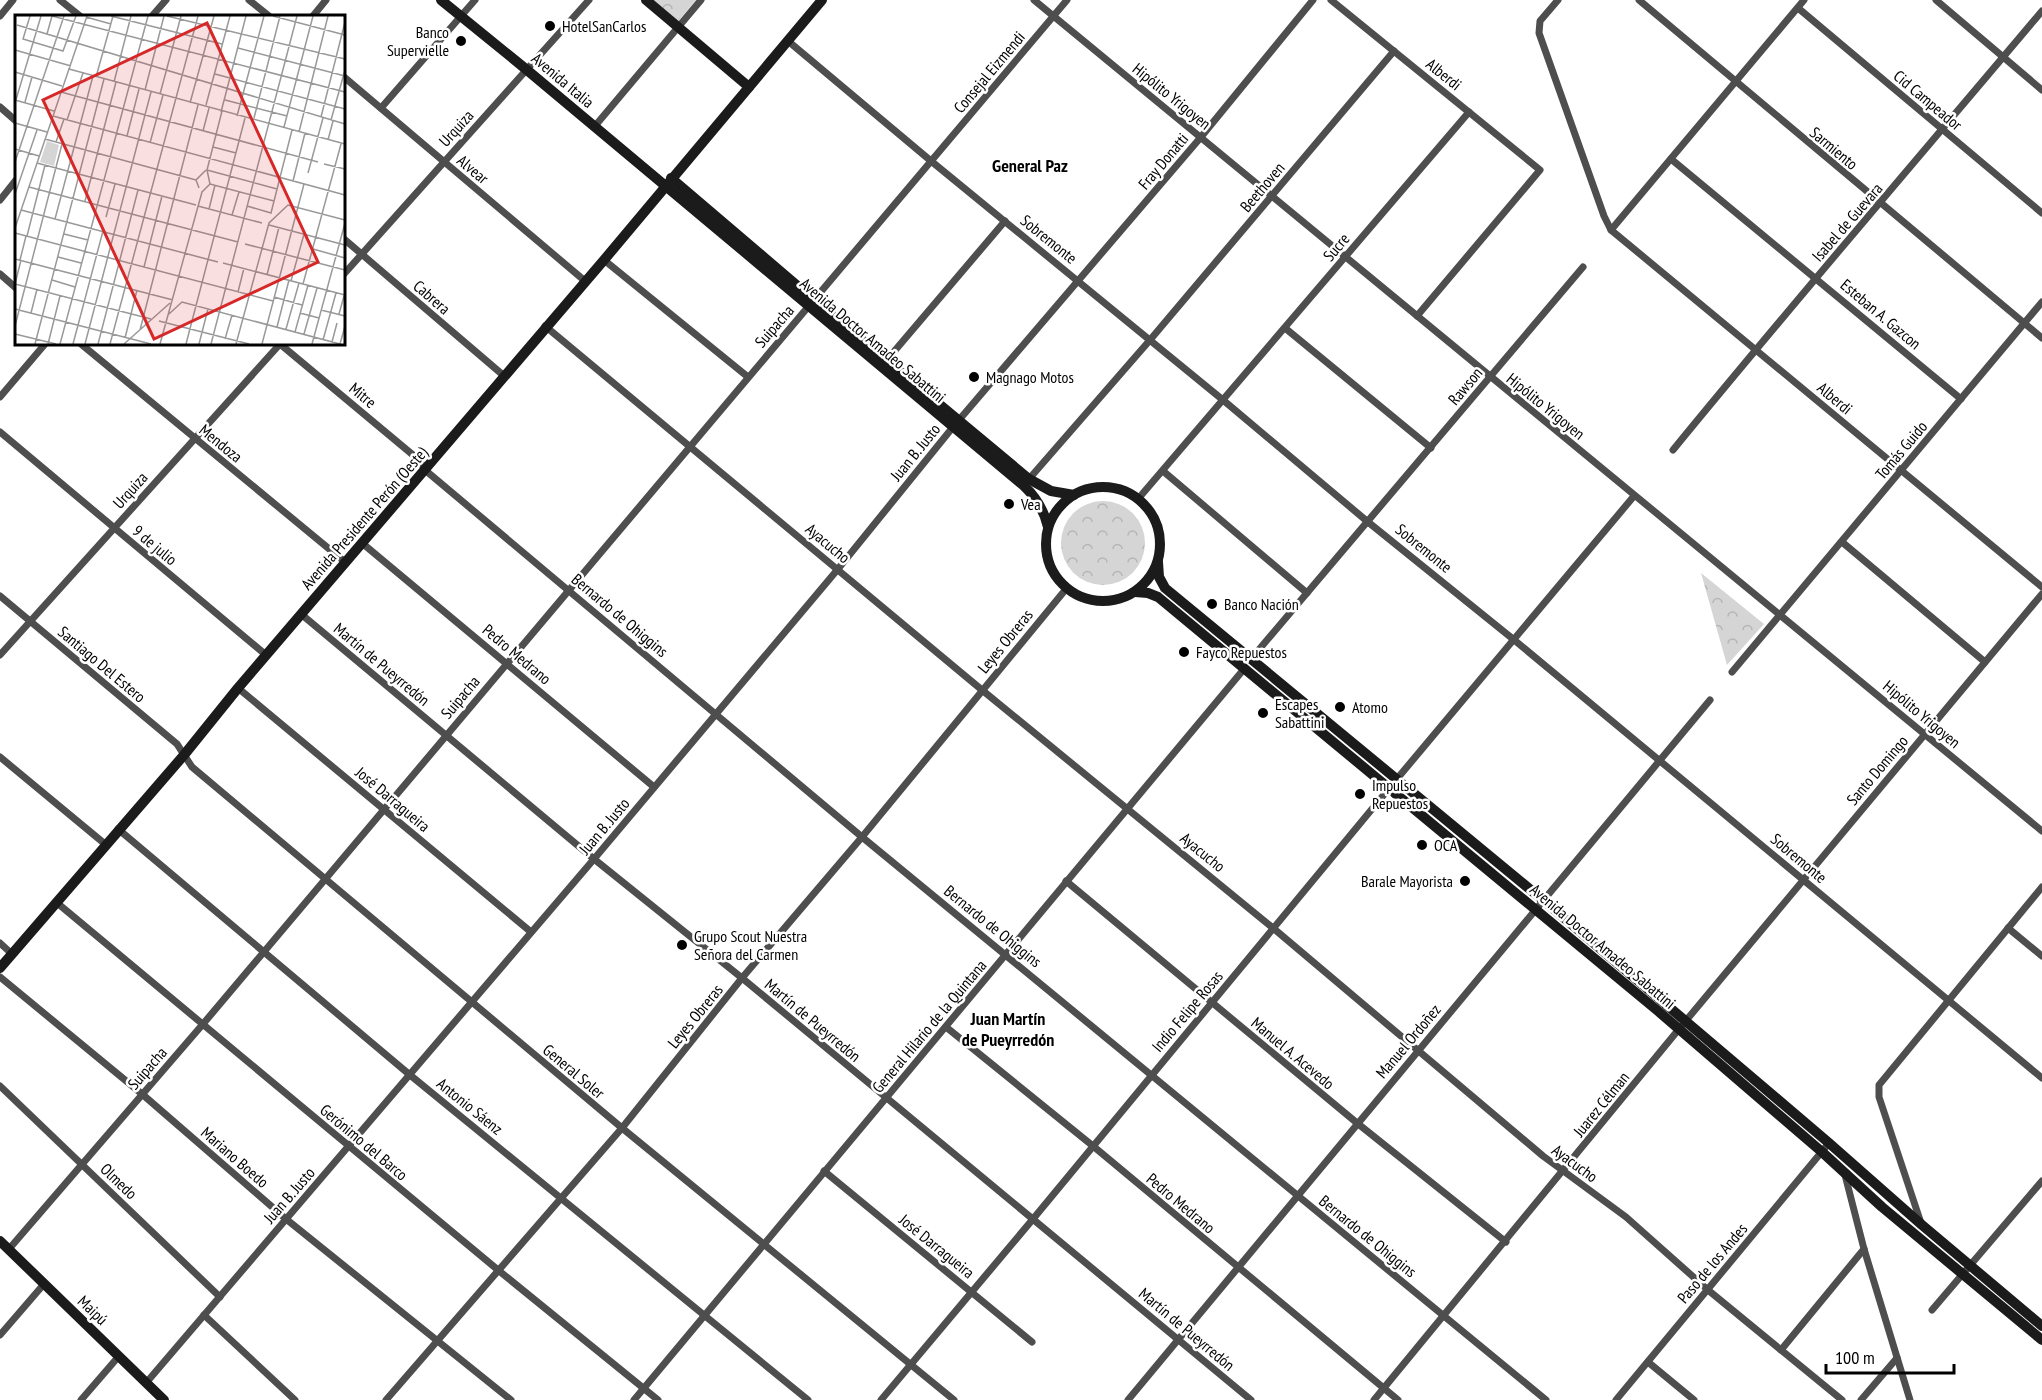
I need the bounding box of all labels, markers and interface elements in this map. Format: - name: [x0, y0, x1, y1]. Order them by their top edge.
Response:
- inset map: [15, 15, 345, 345]
- place label: HotelSanCarlos: [562, 16, 646, 36]
- marker: HotelSanCarlos: [543, 19, 557, 33]
- place label: Banco Supervielle: [387, 22, 449, 60]
- street label: Consejal Eizmendi: [949, 27, 1029, 117]
- marker: Banco Supervielle: [454, 34, 468, 48]
- street label: Avenida Italia: [528, 48, 598, 112]
- street label: Alberdi: [1422, 54, 1466, 94]
- street label: Hipólito Yrigoyen: [1129, 58, 1215, 134]
- street label: Cid Campeador: [1890, 66, 1967, 135]
- street label: Urquiza: [434, 106, 478, 150]
- street label: Sarmiento: [1806, 122, 1862, 174]
- street label: Fray Donatti: [1134, 129, 1192, 193]
- street label: Alvear: [453, 150, 493, 188]
- district label: General Paz: [992, 154, 1068, 177]
- street label: Beethoven: [1235, 158, 1289, 216]
- street label: Isabel de Guevara: [1807, 179, 1887, 265]
- street label: Sobremonte: [1017, 210, 1081, 268]
- street label: Sucre: [1319, 229, 1353, 265]
- street label: Avenida Doctor Amadeo Sabattini: [796, 273, 950, 407]
- street label: Esteban A. Gazcon: [1837, 275, 1925, 353]
- street label: Cabrera: [409, 276, 455, 318]
- street label: Suipacha: [750, 301, 798, 351]
- street label: Rawson: [1444, 363, 1486, 409]
- place label: Magnago Motos: [986, 367, 1074, 387]
- street label: Hipólito Yrigoyen: [1503, 368, 1589, 444]
- marker: Magnago Motos: [967, 370, 981, 384]
- street label: Mitre: [345, 378, 381, 412]
- street label: Alberdi: [1813, 378, 1857, 418]
- street label: Tomás Guido: [1871, 417, 1931, 483]
- street label: Juan B. Justo: [885, 419, 944, 485]
- street label: Mendoza: [195, 420, 247, 466]
- street label: Avenida Presidente Perón (Oeste): [296, 442, 432, 594]
- street label: Urquiza: [108, 468, 152, 512]
- place label: Vea: [1020, 494, 1041, 514]
- marker: Vea: [1002, 497, 1016, 511]
- street label: Ayacucho: [802, 519, 854, 567]
- street label: Sobremonte: [1392, 519, 1456, 577]
- street label: 9 de julio: [129, 521, 181, 569]
- street label: Bernardo de Ohiggins: [568, 569, 672, 661]
- place label: Banco Nación: [1224, 594, 1299, 614]
- marker: Banco Nación: [1205, 597, 1219, 611]
- street label: Leyes Obreras: [973, 605, 1037, 677]
- street label: Martín de Pueyrredón: [330, 618, 434, 710]
- street label: Pedro Medrano: [479, 620, 555, 689]
- street label: Santiago Del Estero: [54, 622, 150, 707]
- place label: Fayco Repuestos: [1196, 642, 1287, 662]
- marker: Fayco Repuestos: [1177, 645, 1191, 659]
- street label: Suipacha: [436, 672, 484, 722]
- street label: Hipólito Yrigoyen: [1879, 676, 1965, 752]
- place label: Escapes Sabattini: [1275, 694, 1324, 732]
- place label: Atomo: [1352, 697, 1388, 717]
- marker: Atomo: [1333, 700, 1347, 714]
- marker: Escapes Sabattini: [1256, 706, 1270, 720]
- street label: Santo Domingo: [1842, 731, 1912, 809]
- street label: José Darragueira: [351, 761, 434, 836]
- place label: Impulso Repuestos: [1372, 775, 1428, 813]
- marker: Impulso Repuestos: [1353, 787, 1367, 801]
- street label: Juan B. Justo: [574, 794, 633, 859]
- street label: Ayacucho: [1177, 828, 1229, 876]
- street label: Sobremonte: [1767, 829, 1831, 887]
- place label: OCA: [1434, 835, 1458, 855]
- marker: OCA: [1415, 838, 1429, 852]
- place label: Barale Mayorista: [1361, 871, 1453, 891]
- marker: Barale Mayorista: [1458, 874, 1472, 888]
- street label: Avenida Doctor Amadeo Sabattini: [1526, 879, 1680, 1013]
- street label: Bernardo de Ohiggins: [940, 881, 1046, 971]
- place label: Grupo Scout Nuestra Señora del Carmen: [694, 926, 807, 964]
- marker: Grupo Scout Nuestra Señora del Carmen: [675, 938, 689, 952]
- street label: General Hilario de la Quintana: [868, 956, 990, 1096]
- street label: Indio Felipe Rosas: [1147, 966, 1227, 1056]
- street label: Martín de Pueyrredón: [761, 974, 865, 1066]
- street label: Leyes Obreras: [663, 980, 727, 1052]
- street label: Manuel Ordoñez: [1371, 1000, 1445, 1082]
- district label: Juan Martín de Pueyrredón: [962, 1007, 1054, 1051]
- street label: Manuel A. Acevedo: [1247, 1012, 1339, 1094]
- street label: General Soler: [539, 1039, 609, 1103]
- street label: Suipacha: [123, 1043, 171, 1093]
- street label: Juarez Célman: [1568, 1067, 1633, 1141]
- street label: Antonio Sáenz: [433, 1073, 507, 1139]
- street label: Gerónimo del Barco: [316, 1100, 412, 1185]
- street label: Mariano Boedo: [197, 1122, 273, 1192]
- street label: Ayacucho: [1548, 1140, 1602, 1186]
- street label: Olmedo: [96, 1159, 142, 1203]
- street label: Juan B. Justo: [259, 1163, 319, 1228]
- street label: Pedro Medrano: [1143, 1169, 1219, 1238]
- street label: Bernardo de Ohiggins: [1315, 1191, 1421, 1281]
- street label: José Darragueira: [895, 1209, 979, 1282]
- street label: Paso de los Andes: [1673, 1219, 1751, 1307]
- street label: Martín de Pueyrredón: [1135, 1283, 1239, 1375]
- street label: Maipú: [74, 1291, 112, 1329]
- scale bar: [1826, 1337, 1954, 1375]
- text: 100 m: [1835, 1346, 1875, 1369]

